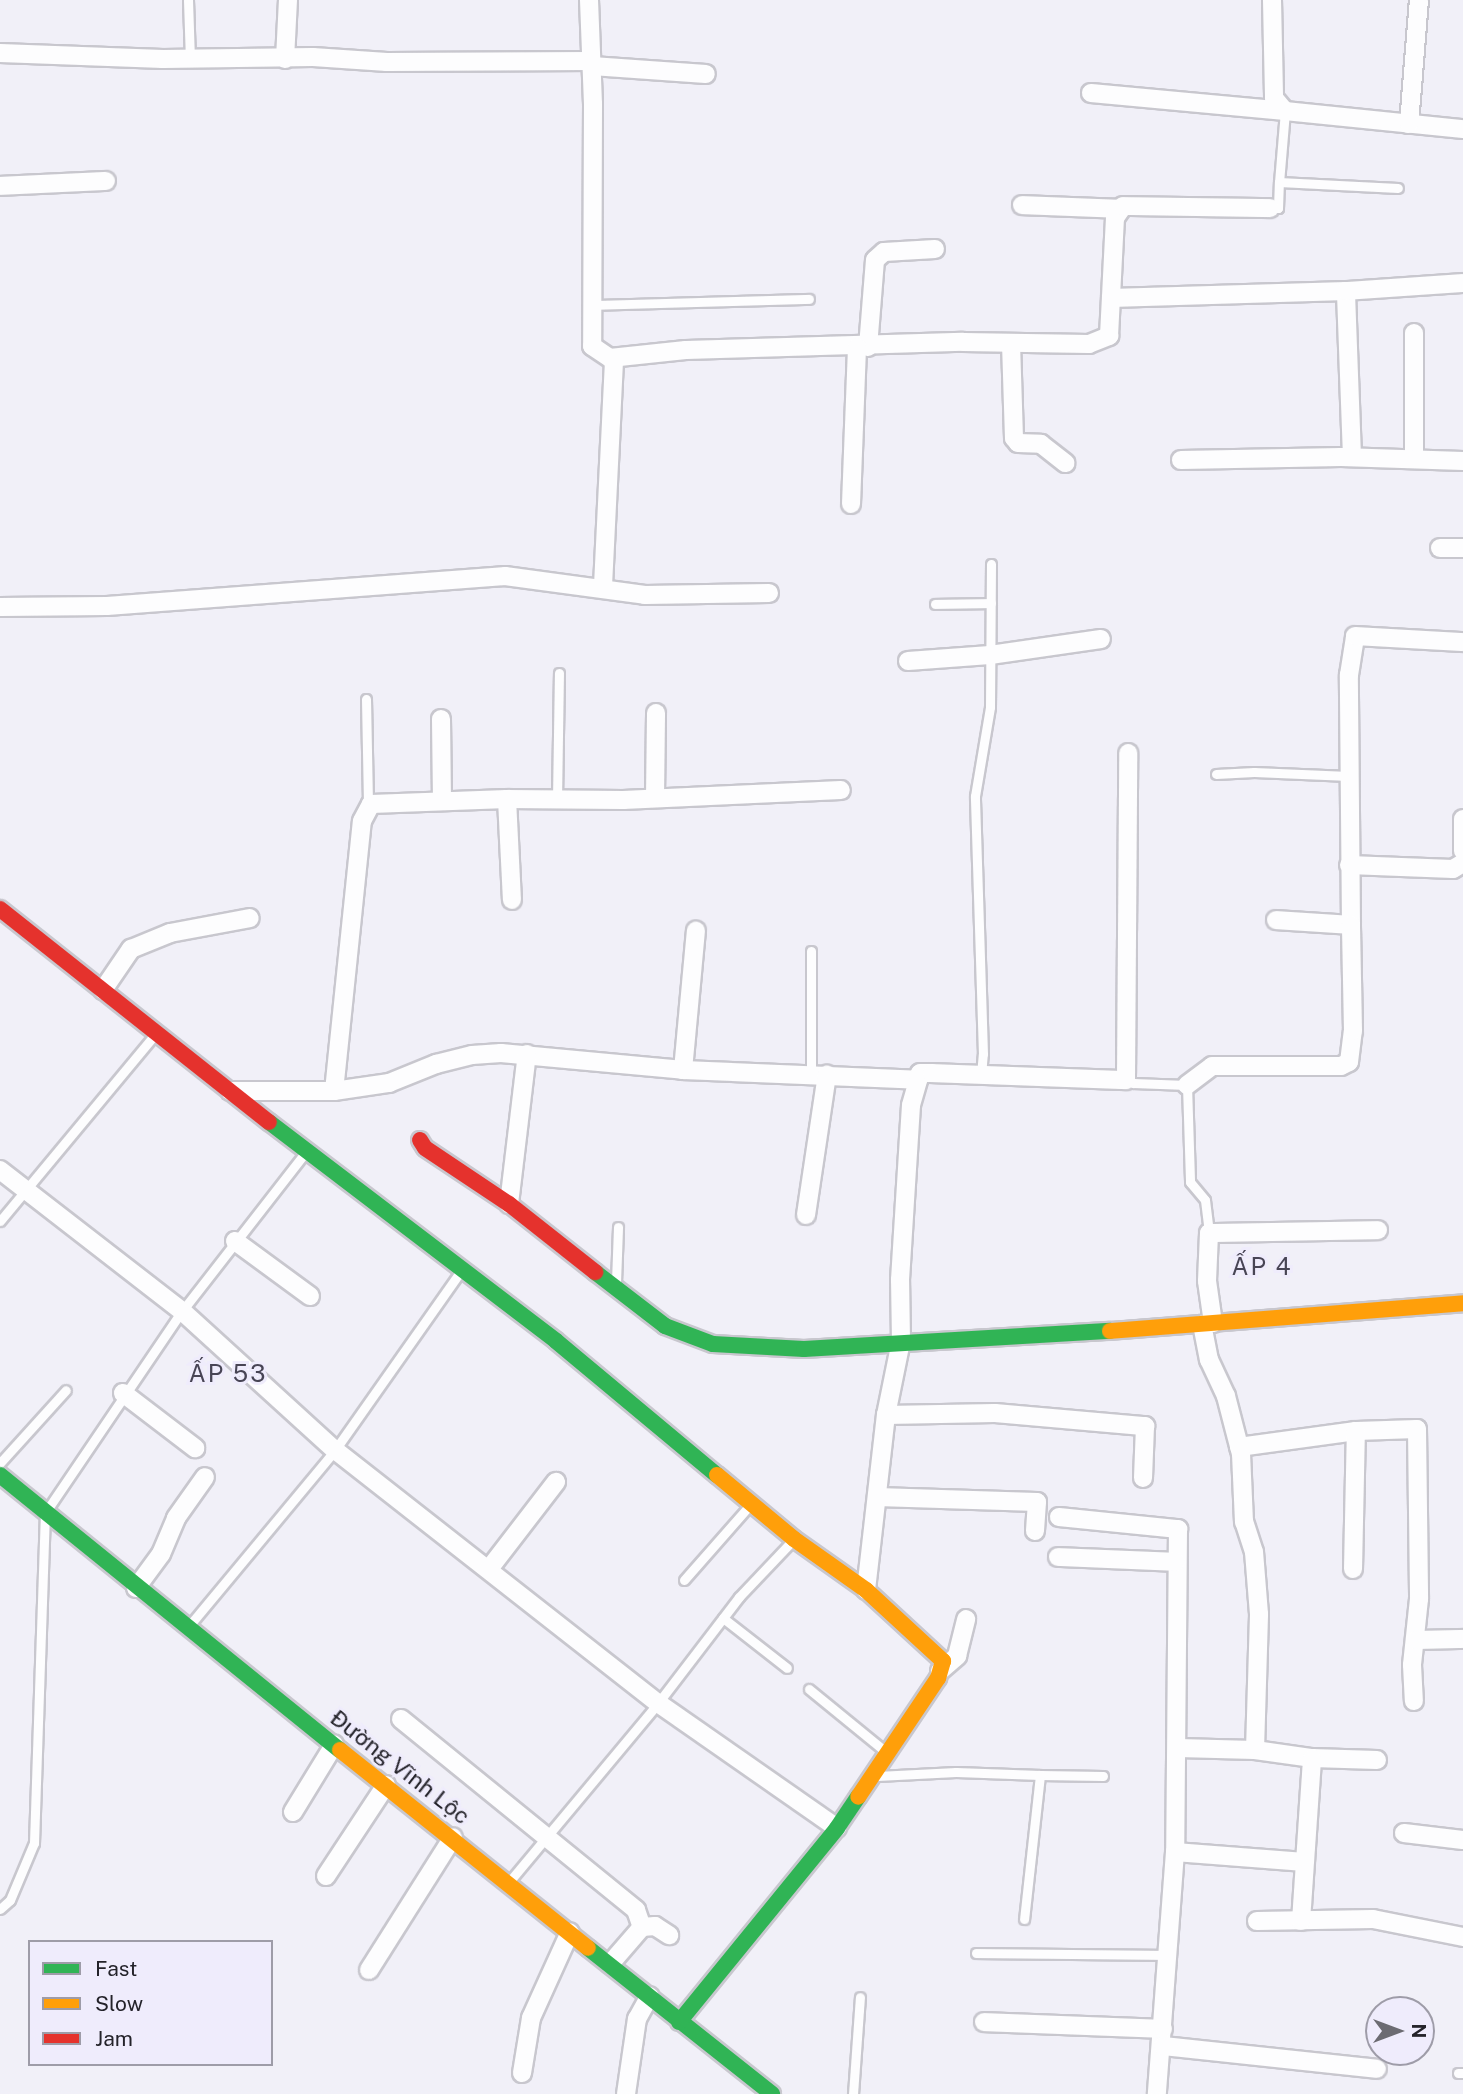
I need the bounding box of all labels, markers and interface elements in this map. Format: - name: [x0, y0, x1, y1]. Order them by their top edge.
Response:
- district label: ẤP 4: [1232, 1253, 1292, 1281]
- district label: ẤP 53: [189, 1360, 267, 1388]
- street label: Đường Vĩnh Lộc: [324, 1704, 476, 1830]
- legend: [28, 1940, 273, 2066]
- text: Fast: [95, 1956, 137, 1981]
- text: Slow: [95, 1991, 143, 2016]
- north arrow: [1365, 1996, 1435, 2066]
- text: N: [1408, 2024, 1430, 2038]
- text: Jam: [95, 2026, 133, 2051]

